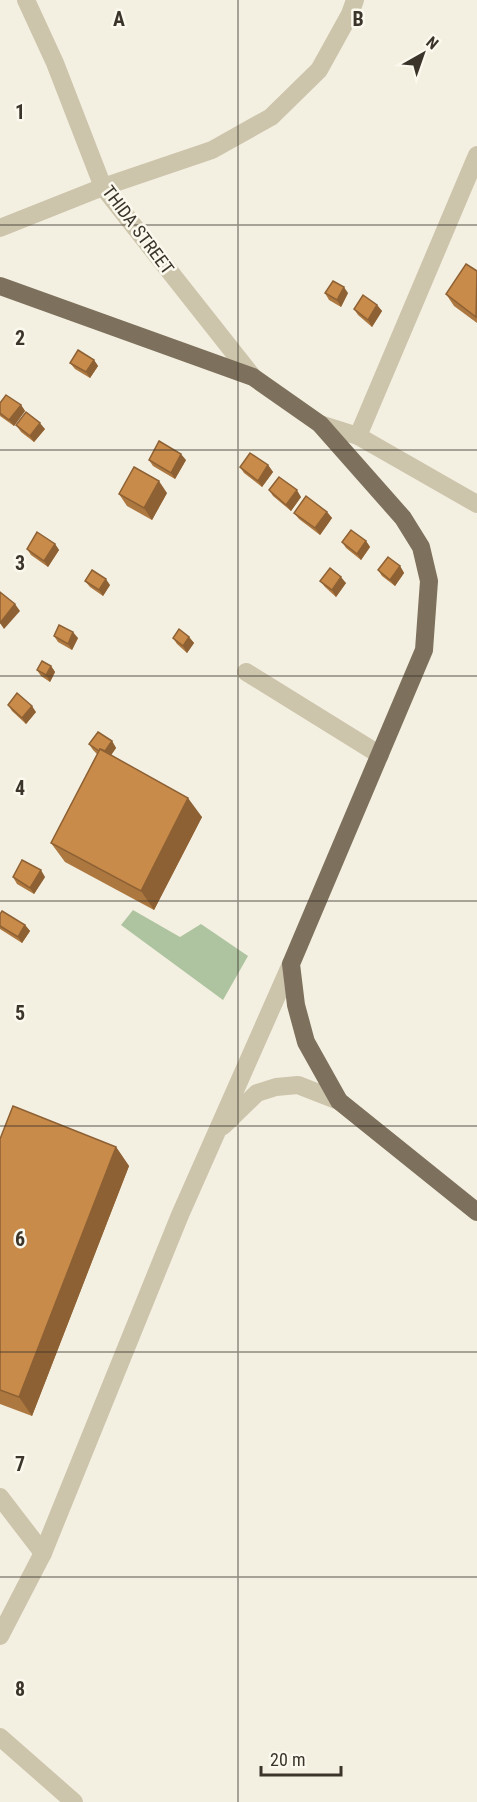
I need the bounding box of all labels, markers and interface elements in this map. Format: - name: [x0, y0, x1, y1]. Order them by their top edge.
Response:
- text: A: [113, 7, 125, 31]
- text: B: [352, 7, 364, 31]
- north arrow: [393, 24, 453, 84]
- text: N: [422, 32, 442, 53]
- text: 1: [15, 100, 25, 124]
- street label: THIDA STREET: [98, 181, 178, 278]
- text: 2: [15, 326, 25, 350]
- text: 3: [15, 551, 25, 575]
- text: 4: [15, 776, 25, 800]
- text: 5: [15, 1001, 25, 1025]
- text: 6: [15, 1227, 25, 1251]
- text: 7: [15, 1452, 25, 1476]
- text: 8: [15, 1677, 25, 1701]
- scale bar: [261, 1739, 340, 1777]
- text: 20 m: [270, 1749, 305, 1770]

